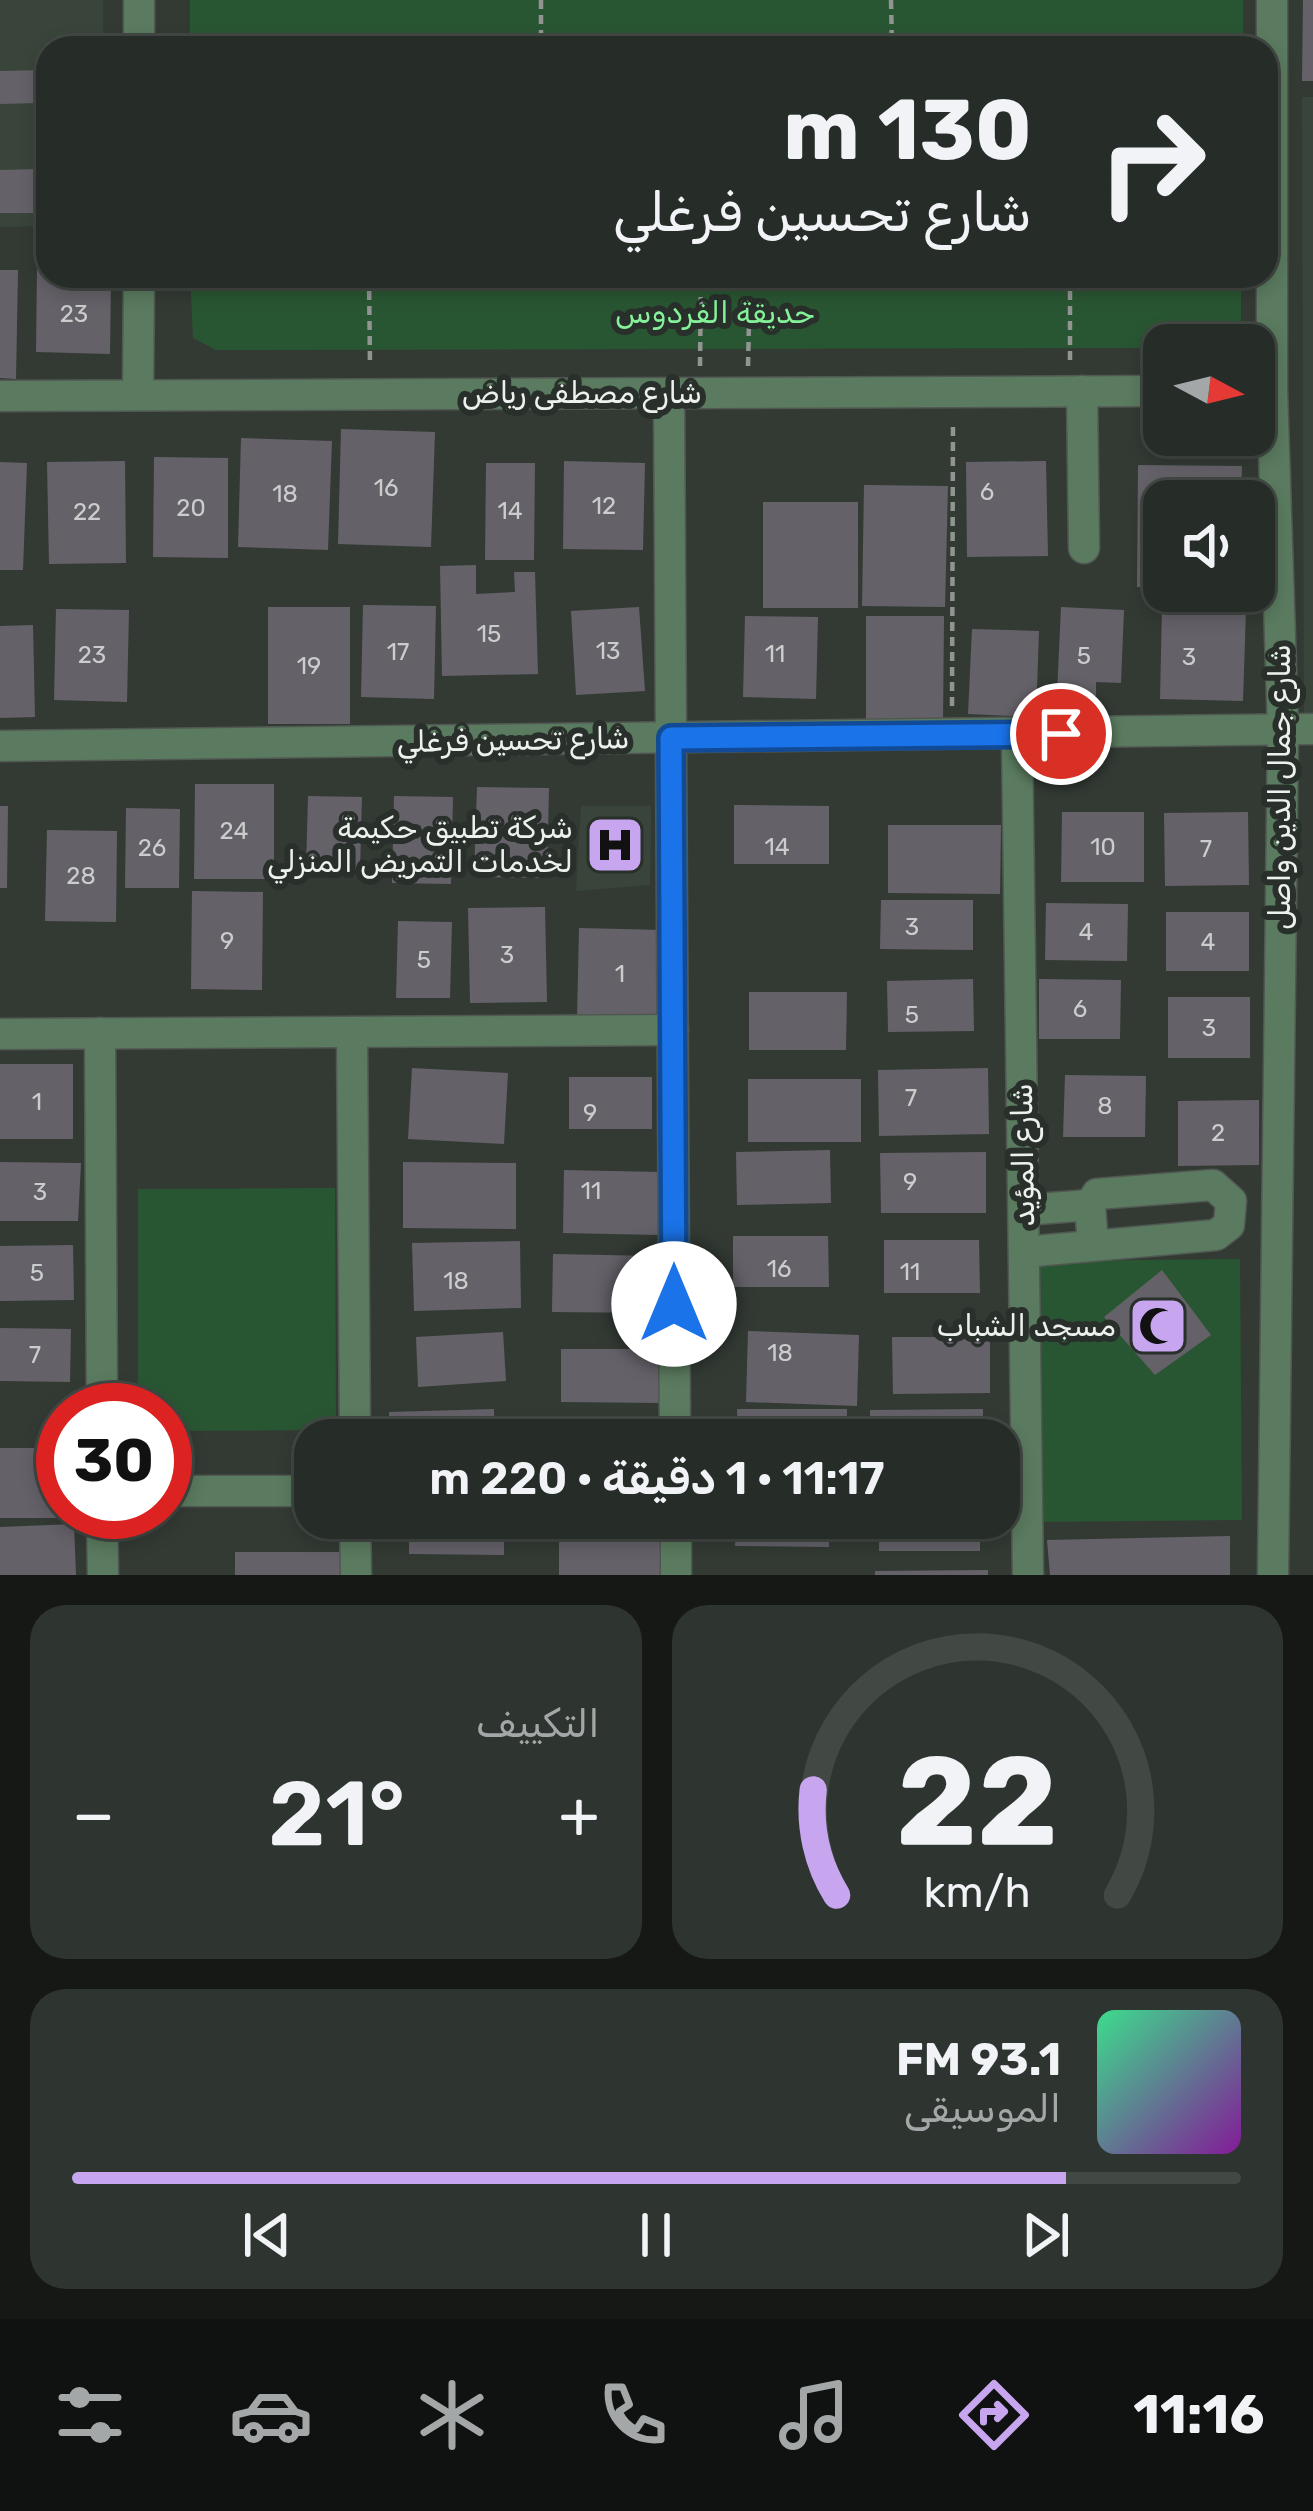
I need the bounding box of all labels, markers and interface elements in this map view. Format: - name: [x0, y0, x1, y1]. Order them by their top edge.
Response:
- text: 130 m: [783, 80, 1032, 180]
- icon: right: [1074, 84, 1230, 240]
- text: شارع تحسين فرغلي: [613, 181, 1032, 245]
- park label: حديقة الفردوس: [615, 295, 815, 331]
- house number: 23: [60, 300, 88, 328]
- north arrow: [1143, 324, 1275, 456]
- map controls: [1143, 324, 1275, 612]
- street label: شارع مصطفى رياض: [462, 375, 702, 413]
- house number: 16: [374, 474, 398, 502]
- house number: 6: [980, 478, 994, 506]
- house number: 18: [272, 480, 298, 508]
- button: sound: [1143, 480, 1275, 612]
- house number: 12: [592, 492, 616, 520]
- house number: 20: [176, 494, 206, 522]
- house number: 14: [497, 497, 523, 525]
- house number: 22: [73, 498, 101, 526]
- house number: 15: [477, 620, 501, 648]
- house number: 13: [596, 637, 620, 665]
- house number: 17: [387, 638, 409, 666]
- house number: 11: [765, 640, 785, 668]
- house number: 23: [78, 641, 106, 669]
- house number: 5: [1077, 642, 1091, 670]
- house number: 3: [1182, 643, 1196, 671]
- street label: شارع جمال الدين واصل: [1262, 644, 1300, 930]
- house number: 19: [297, 652, 321, 680]
- pin: [1010, 683, 1112, 785]
- icon: arrive: [1028, 701, 1094, 767]
- street label: شارع تحسين فرغلي: [396, 720, 630, 764]
- place label: شركة تطبيق حكيمة لخدمات التمريض المنزلي: [267, 810, 573, 884]
- hospital icon: شركة تطبيق حكيمة لخدمات التمريض المنزلي: [584, 814, 646, 876]
- house number: 24: [220, 817, 248, 845]
- house number: 14: [764, 833, 790, 861]
- house number: 10: [1090, 833, 1116, 861]
- house number: 26: [138, 834, 166, 862]
- house number: 7: [1200, 835, 1212, 863]
- house number: 28: [66, 862, 96, 890]
- house number: 3: [905, 913, 919, 941]
- house number: 4: [1079, 918, 1094, 946]
- house number: 9: [220, 927, 234, 955]
- house number: 4: [1201, 928, 1216, 956]
- house number: 3: [500, 941, 514, 969]
- house number: 5: [417, 946, 431, 974]
- house number: 1: [615, 960, 625, 988]
- house number: 6: [1073, 995, 1087, 1023]
- house number: 5: [905, 1001, 919, 1029]
- house number: 3: [1202, 1014, 1216, 1042]
- street label: شارع المؤيد: [1004, 1083, 1044, 1227]
- house number: 7: [905, 1084, 917, 1112]
- house number: 1: [32, 1088, 42, 1116]
- house number: 8: [1097, 1092, 1113, 1120]
- house number: 9: [583, 1099, 597, 1127]
- house number: 2: [1211, 1119, 1225, 1147]
- house number: 9: [903, 1168, 917, 1196]
- house number: 11: [581, 1177, 601, 1205]
- house number: 3: [33, 1178, 47, 1206]
- position arrow: [611, 1241, 737, 1367]
- house number: 16: [767, 1255, 791, 1283]
- house number: 11: [900, 1258, 920, 1286]
- house number: 5: [30, 1259, 44, 1287]
- house number: 18: [443, 1267, 469, 1295]
- mosque icon: مسجد الشباب: [1127, 1295, 1189, 1357]
- place label: مسجد الشباب: [936, 1308, 1116, 1344]
- house number: 18: [767, 1339, 793, 1367]
- house number: 7: [29, 1341, 41, 1369]
- speed limit sign: 30: [36, 1383, 192, 1539]
- text: 11:17 · 1 دقيقة · 220 m: [429, 1452, 885, 1505]
- text: التكييف: [476, 1701, 600, 1747]
- text: 22: [896, 1727, 1058, 1875]
- text: 21°: [268, 1761, 405, 1868]
- text: −: [72, 1775, 115, 1854]
- text: +: [558, 1775, 600, 1854]
- text: km/h: [924, 1867, 1031, 1918]
- text: 93.1 FM: [896, 2033, 1061, 2086]
- text: الموسيقى: [904, 2086, 1061, 2132]
- icon: previous: [234, 2202, 300, 2268]
- icon: pause: [623, 2202, 689, 2268]
- icon: next: [1013, 2202, 1079, 2268]
- icon: filters: [48, 2373, 132, 2457]
- icon: car: [229, 2373, 313, 2457]
- icon: climate: [410, 2373, 494, 2457]
- icon: phone: [591, 2373, 675, 2457]
- icon: music: [772, 2373, 856, 2457]
- icon: directions: [952, 2373, 1036, 2457]
- text: 11:16: [1133, 2383, 1265, 2447]

